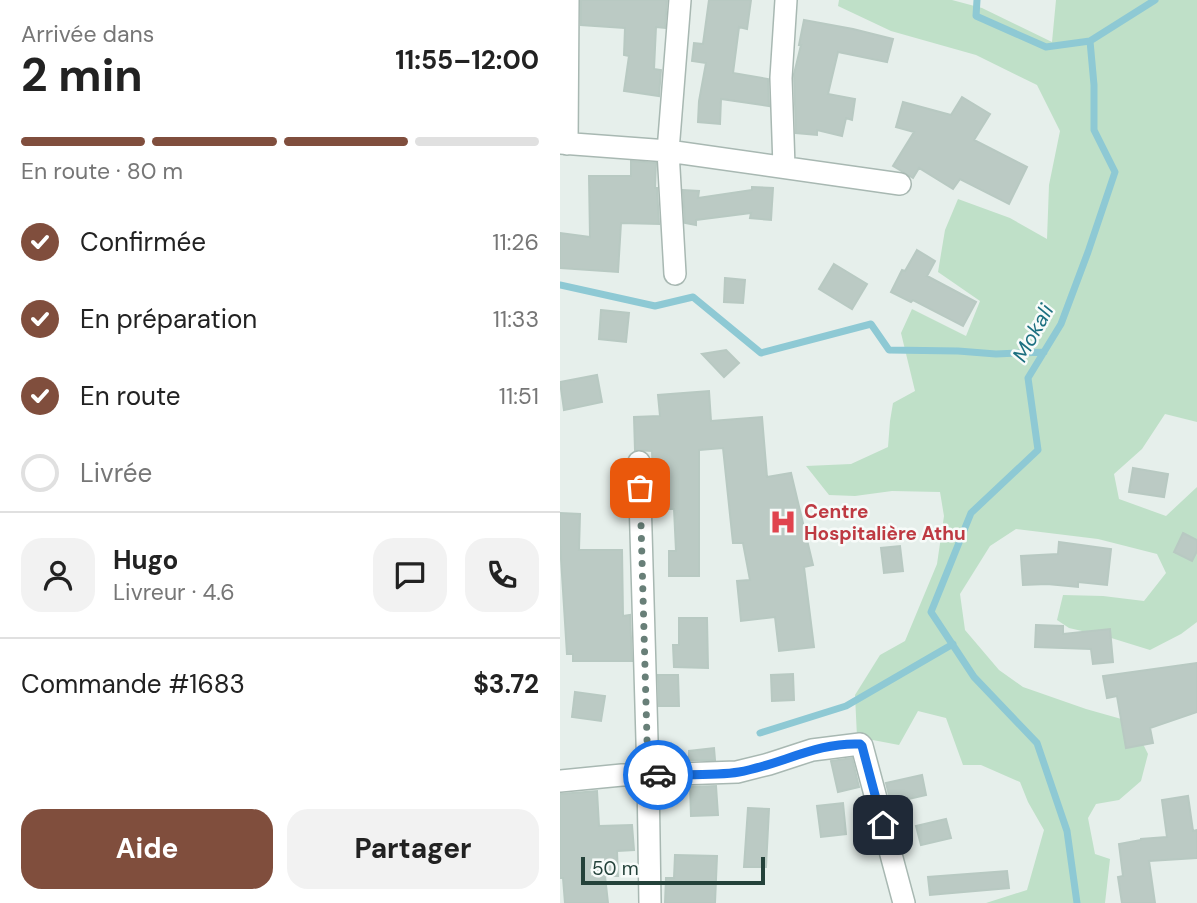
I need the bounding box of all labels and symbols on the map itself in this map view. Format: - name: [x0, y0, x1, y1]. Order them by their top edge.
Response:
- water label: Mokali: [1006, 298, 1061, 367]
- pin: [610, 458, 670, 518]
- place label: Centre Hospitalière Athu: [804, 499, 966, 546]
- hospital icon: Centre Hospitalière Athu: [768, 507, 798, 537]
- courier: [623, 740, 693, 810]
- pin: [853, 795, 913, 855]
- scale bar: [581, 854, 765, 886]

